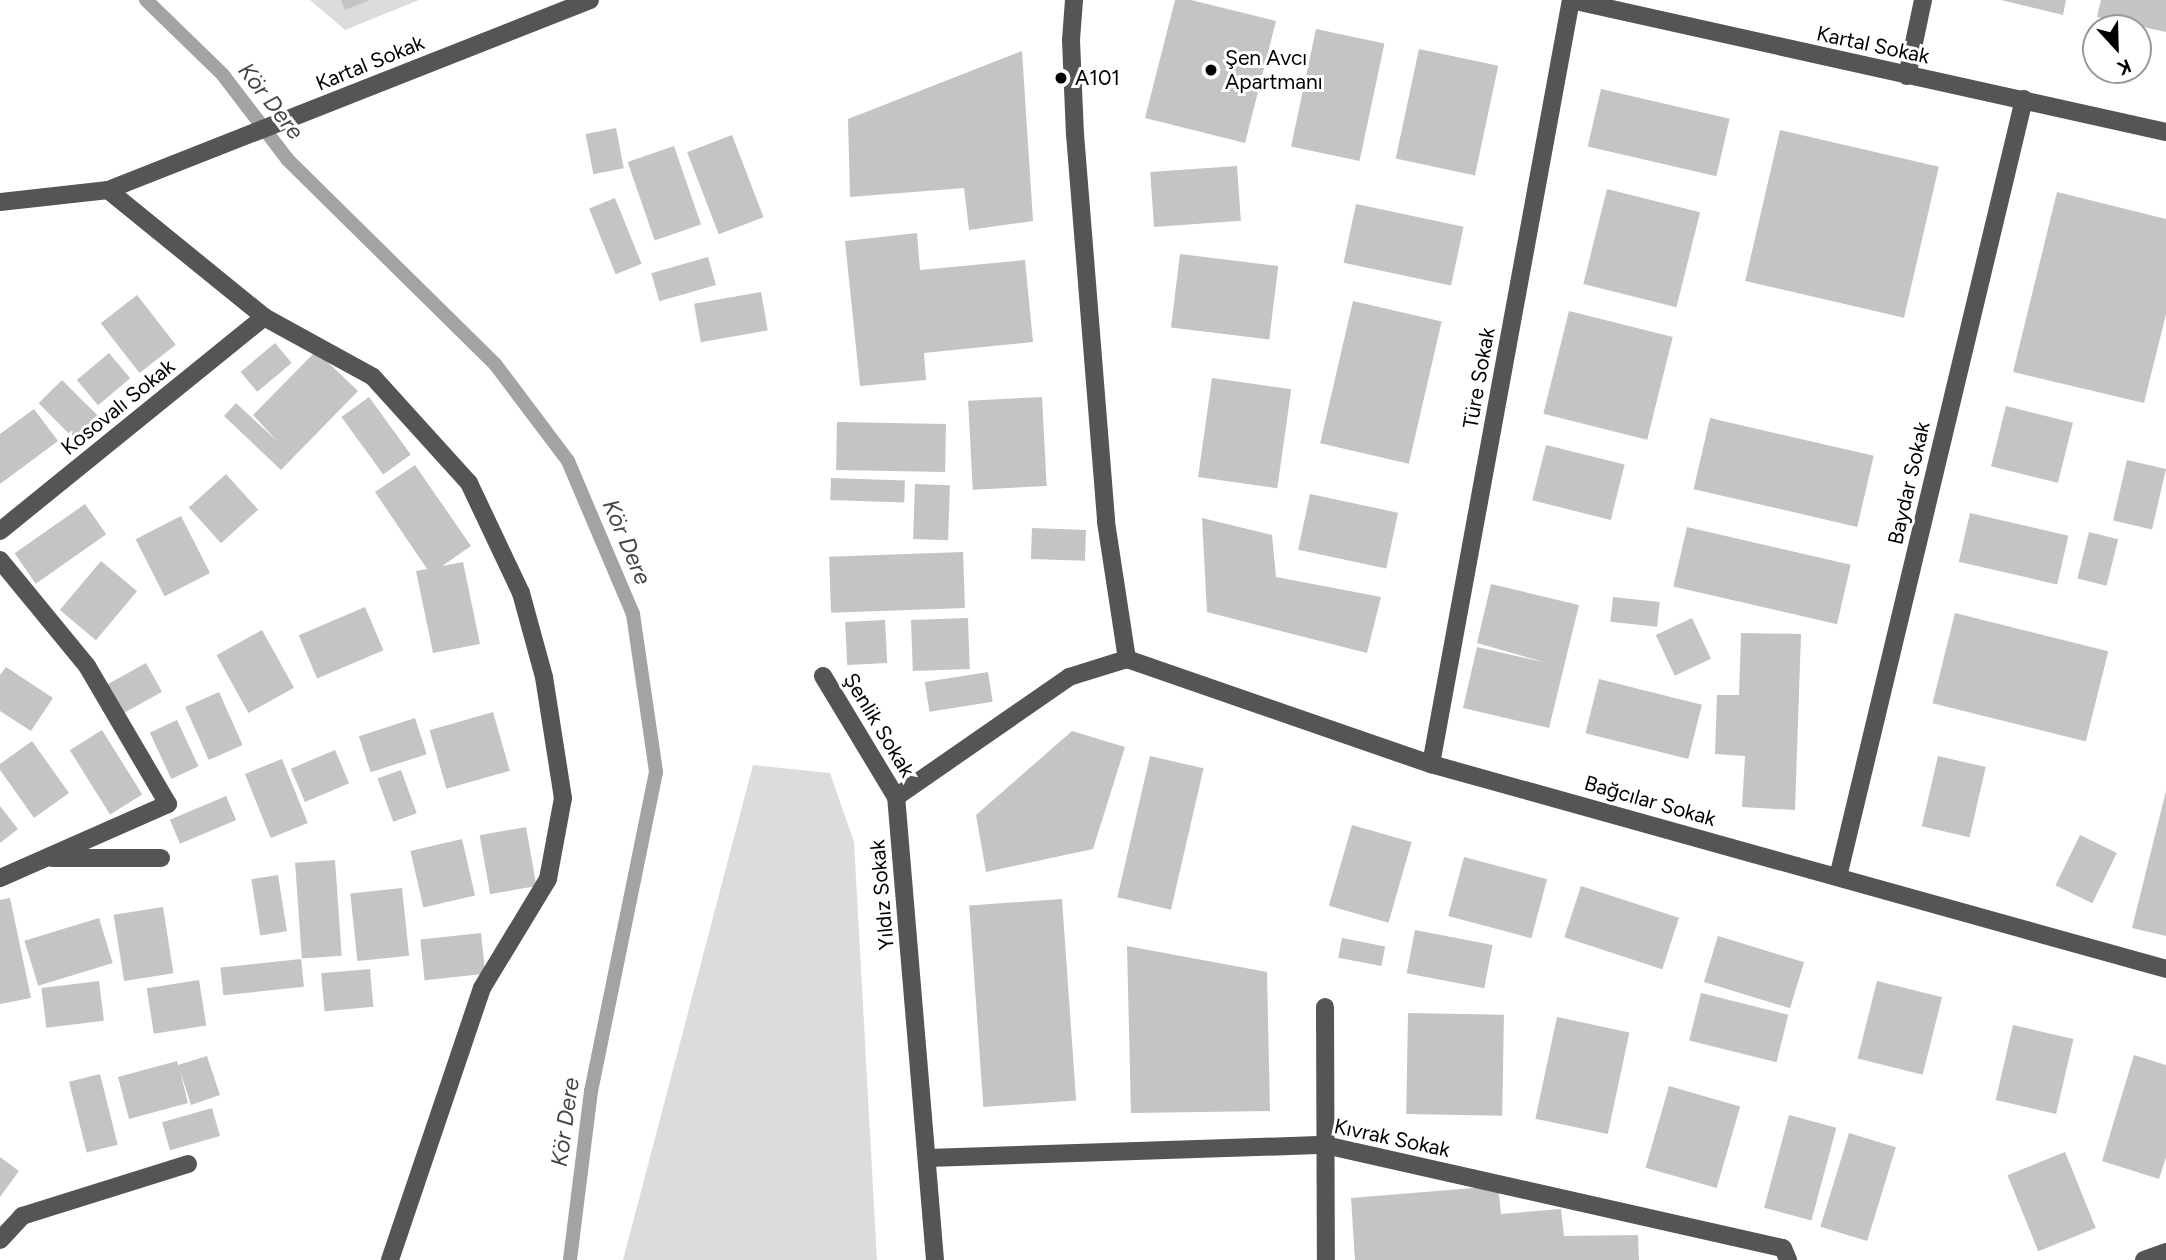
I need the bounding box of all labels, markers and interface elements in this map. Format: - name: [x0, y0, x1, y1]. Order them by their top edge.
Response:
- north arrow: [2082, 14, 2152, 84]
- street label: Kartal Sokak: [1814, 21, 1932, 69]
- street label: Kartal Sokak: [312, 30, 428, 96]
- place label: Şen Avcı Apartmanı: [1225, 45, 1323, 95]
- text: K: [2114, 54, 2134, 80]
- water label: Kör Dere: [233, 57, 309, 145]
- marker: Şen Avcı Apartmanı: [1203, 62, 1219, 78]
- place label: A101: [1075, 65, 1120, 91]
- marker: A101: [1053, 70, 1069, 86]
- street label: Türe Sokak: [1458, 326, 1500, 430]
- street label: Kosovalı Sokak: [56, 354, 180, 460]
- street label: Baydar Sokak: [1883, 419, 1935, 547]
- water label: Kör Dere: [597, 495, 657, 589]
- street label: Şenlik Sokak: [838, 668, 920, 782]
- street label: Bağcılar Sokak: [1581, 770, 1719, 832]
- street label: Yıldız Sokak: [865, 839, 899, 951]
- water label: Kör Dere: [545, 1076, 585, 1168]
- street label: Kıvrak Sokak: [1332, 1113, 1452, 1163]

